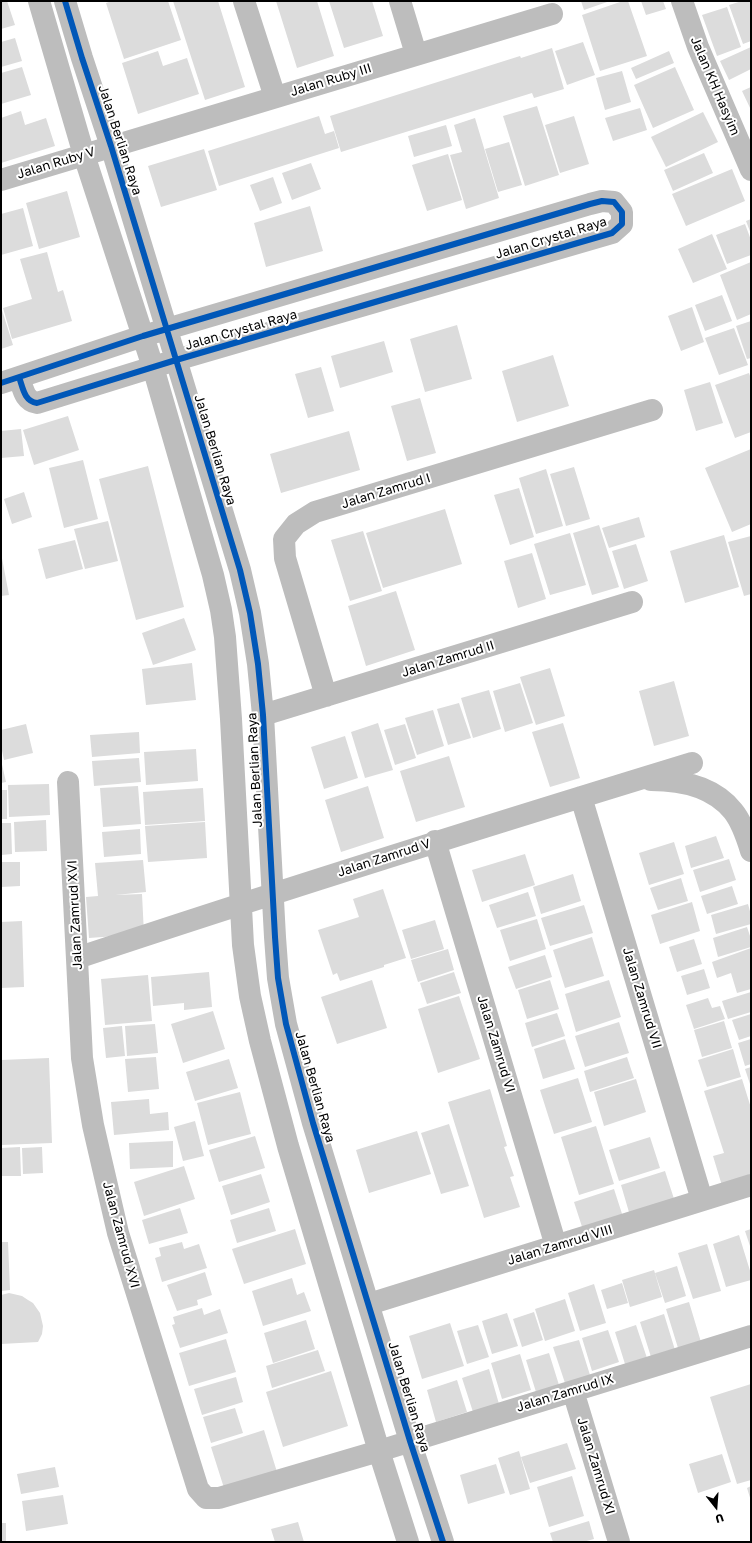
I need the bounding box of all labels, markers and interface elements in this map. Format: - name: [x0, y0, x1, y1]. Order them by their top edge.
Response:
- street label: Jalan KH Hasyim: [687, 34, 743, 138]
- street label: Jalan Ruby III: [288, 60, 374, 100]
- street label: Jalan Berlian Raya: [95, 83, 145, 197]
- street label: Jalan Ruby V: [15, 144, 97, 182]
- street label: Jalan Crystal Raya: [493, 214, 609, 262]
- street label: Jalan Crystal Raya: [183, 307, 299, 353]
- street label: Jalan Berlian Raya: [191, 393, 239, 507]
- street label: Jalan Zamrud I: [340, 470, 432, 512]
- street label: Jalan Zamrud II: [400, 637, 496, 681]
- street label: Jalan Berlian Raya: [244, 712, 266, 828]
- street label: Jalan Zamrud V: [336, 836, 432, 880]
- street label: Jalan Zamrud XVI: [64, 860, 86, 970]
- street label: Jalan Zamrud VII: [619, 946, 665, 1050]
- street label: Jalan Zamrud VI: [474, 993, 518, 1095]
- street label: Jalan Berlian Raya: [292, 1030, 338, 1144]
- street label: Jalan Zamrud XVI: [99, 1180, 143, 1290]
- street label: Jalan Zamrud VIII: [506, 1222, 614, 1268]
- street label: Jalan Berlian Raya: [385, 1340, 433, 1454]
- street label: Jalan Zamrud IX: [515, 1371, 615, 1415]
- street label: Jalan Zamrud XI: [574, 1416, 618, 1516]
- north arrow: [696, 1487, 736, 1527]
- text: U: [714, 1512, 725, 1526]

